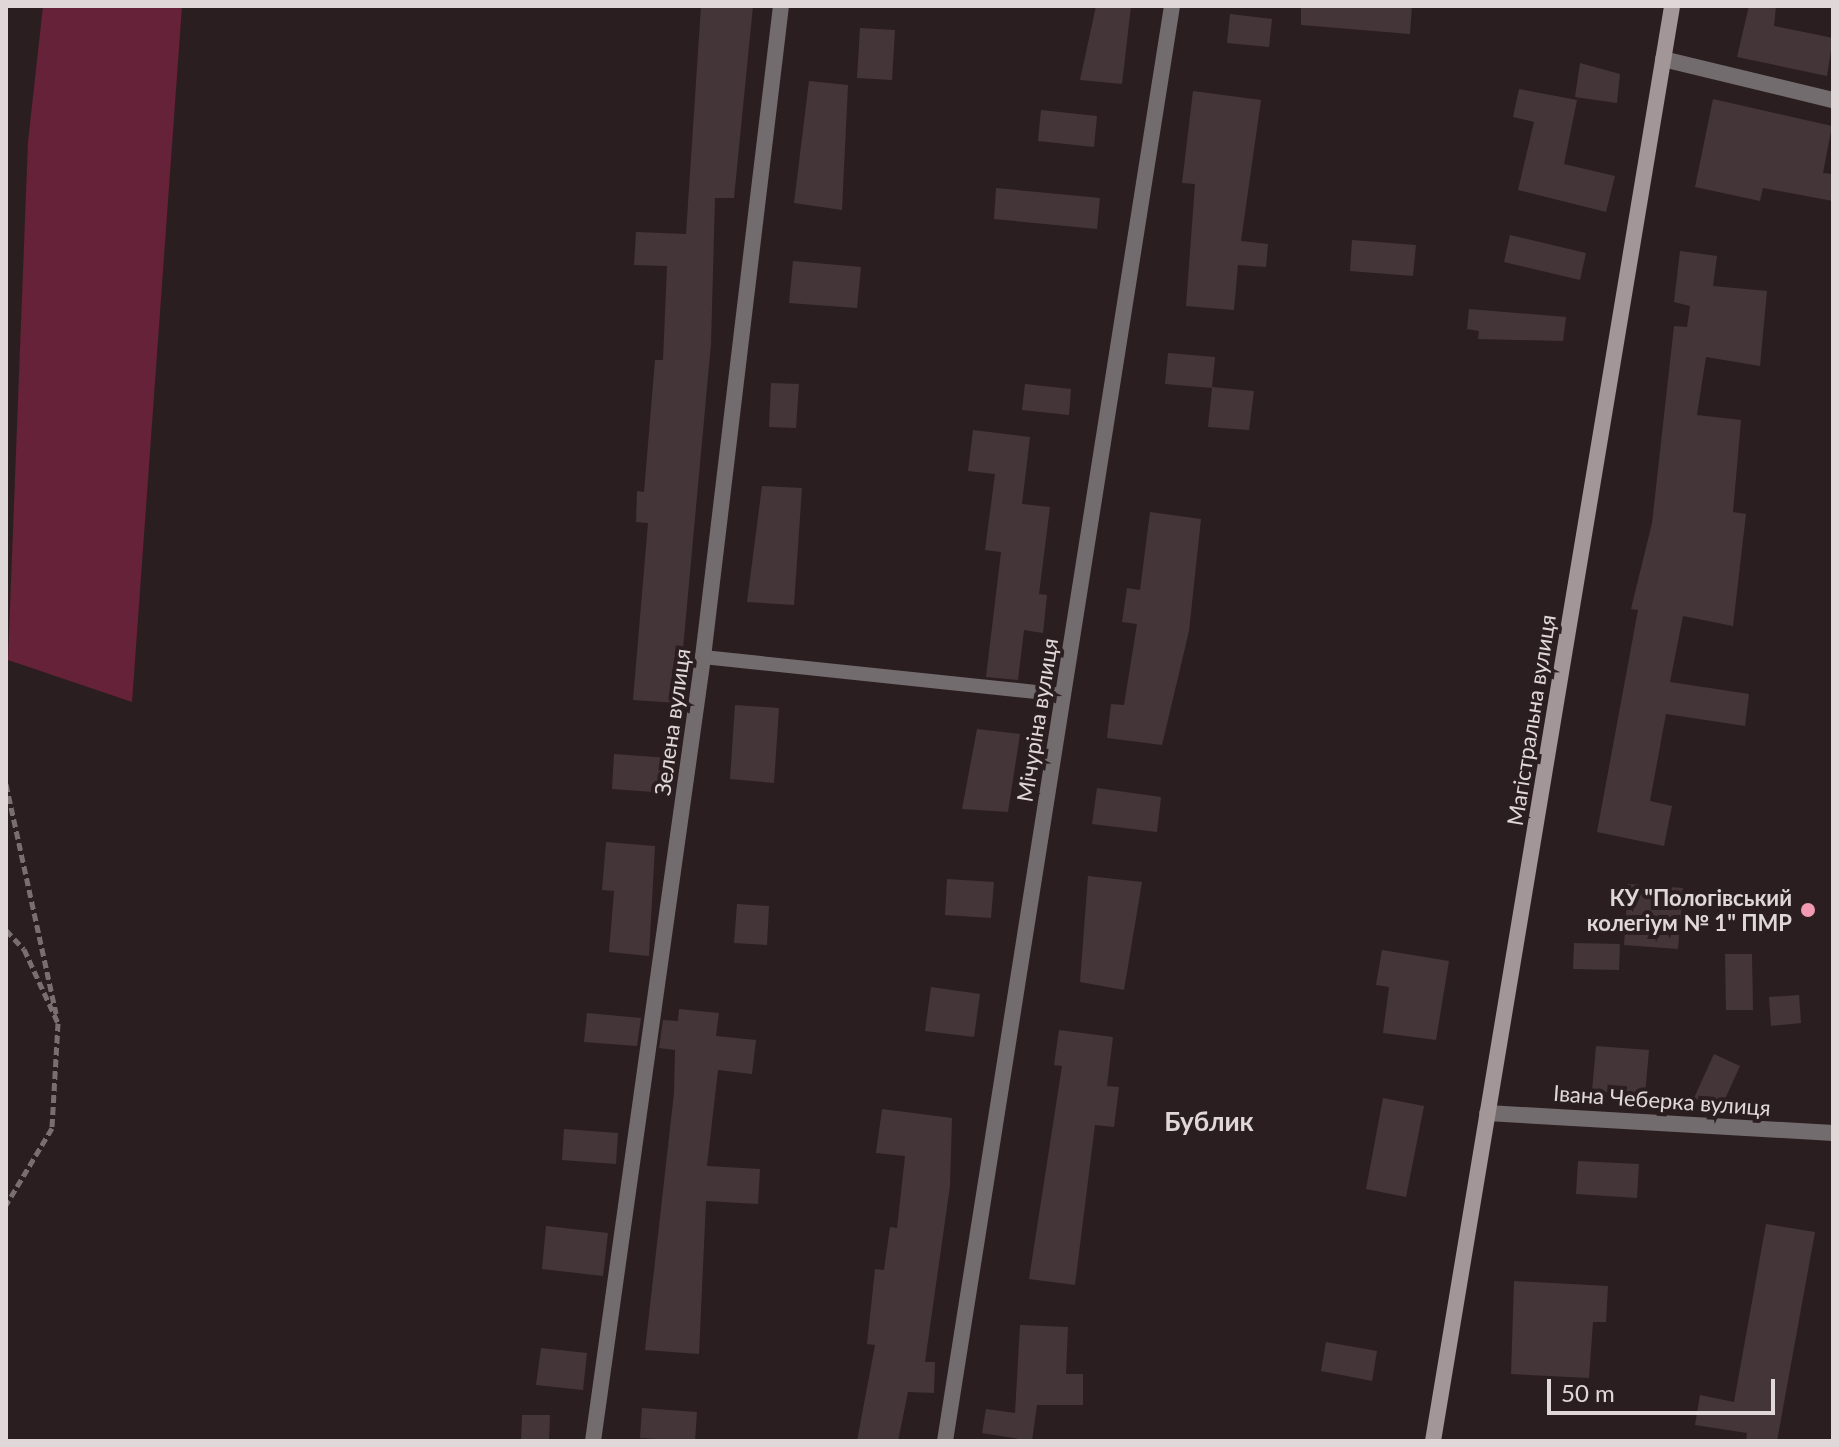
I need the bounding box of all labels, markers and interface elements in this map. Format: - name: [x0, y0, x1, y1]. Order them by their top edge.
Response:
- street label: Магістральна вулиця: [1501, 613, 1561, 827]
- street label: Мічуріна вулиця: [1011, 636, 1063, 804]
- street label: Зелена вулиця: [649, 647, 695, 797]
- place label: КУ "Пологівський колегіум № 1" ПМР: [1587, 884, 1792, 936]
- marker: КУ "Пологівський колегіум № 1" ПМР: [1799, 901, 1817, 919]
- street label: Івана Чеберка вулиця: [1552, 1079, 1772, 1121]
- district label: Бублик: [1164, 1106, 1254, 1138]
- scale bar: [1551, 1363, 1779, 1413]
- text: 50 m: [1561, 1378, 1615, 1407]

